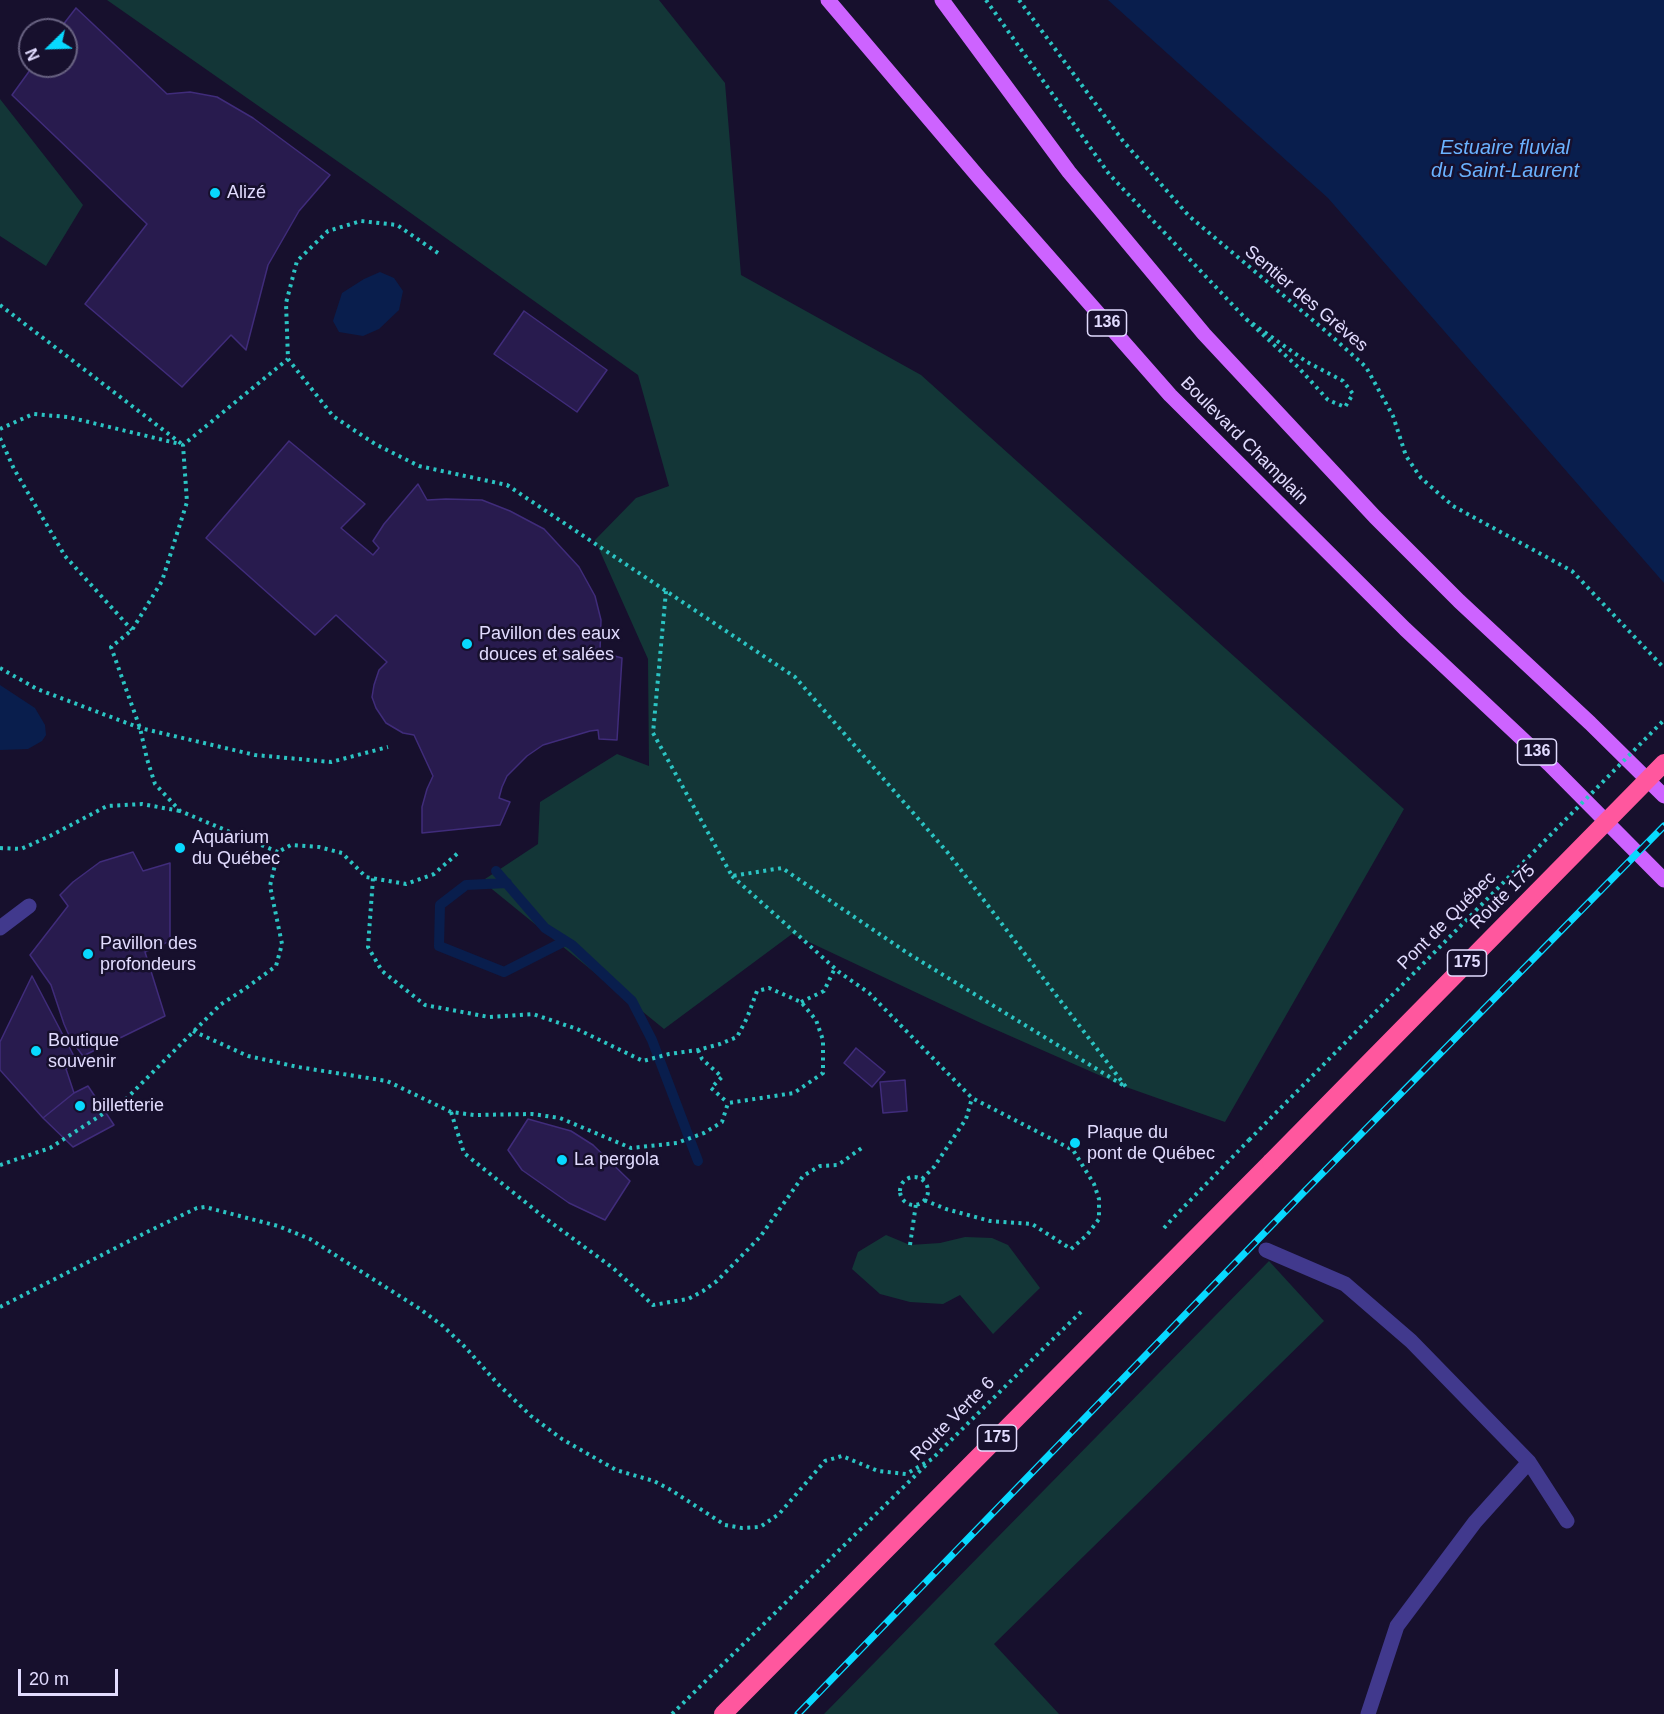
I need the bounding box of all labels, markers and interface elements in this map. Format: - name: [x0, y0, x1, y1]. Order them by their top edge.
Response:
- north arrow: [18, 18, 78, 78]
- text: N: [23, 46, 43, 63]
- water label: Estuaire fluvial du Saint-Laurent: [1431, 136, 1579, 183]
- place label: Alizé: [227, 182, 266, 204]
- marker: Alizé: [208, 186, 222, 200]
- street label: Sentier des Grèves: [1240, 241, 1372, 357]
- road number: 136: [1088, 310, 1126, 336]
- street label: Boulevard Champlain: [1176, 373, 1312, 509]
- place label: Pavillon des eaux douces et salées: [479, 623, 620, 666]
- marker: Pavillon des eaux douces et salées: [460, 637, 474, 651]
- road number: 136: [1518, 739, 1556, 765]
- place label: Aquarium du Québec: [192, 827, 280, 870]
- marker: Aquarium du Québec: [173, 841, 187, 855]
- street label: Route 175: [1466, 860, 1540, 934]
- street label: Pont de Québec: [1393, 867, 1501, 975]
- place label: Pavillon des profondeurs: [100, 933, 197, 976]
- marker: Pavillon des profondeurs: [81, 947, 95, 961]
- road number: 175: [1448, 950, 1486, 976]
- place label: Boutique souvenir: [48, 1030, 119, 1072]
- marker: Boutique souvenir: [29, 1044, 43, 1058]
- place label: billetterie: [92, 1095, 164, 1117]
- marker: billetterie: [73, 1099, 87, 1113]
- place label: Plaque du pont de Québec: [1087, 1122, 1215, 1164]
- marker: Plaque du pont de Québec: [1068, 1136, 1082, 1150]
- place label: La pergola: [574, 1149, 659, 1171]
- marker: La pergola: [555, 1153, 569, 1167]
- street label: Route Verte 6: [906, 1372, 1000, 1466]
- road number: 175: [978, 1425, 1016, 1451]
- scale bar: [21, 1657, 122, 1695]
- text: 20 m: [29, 1669, 69, 1689]

